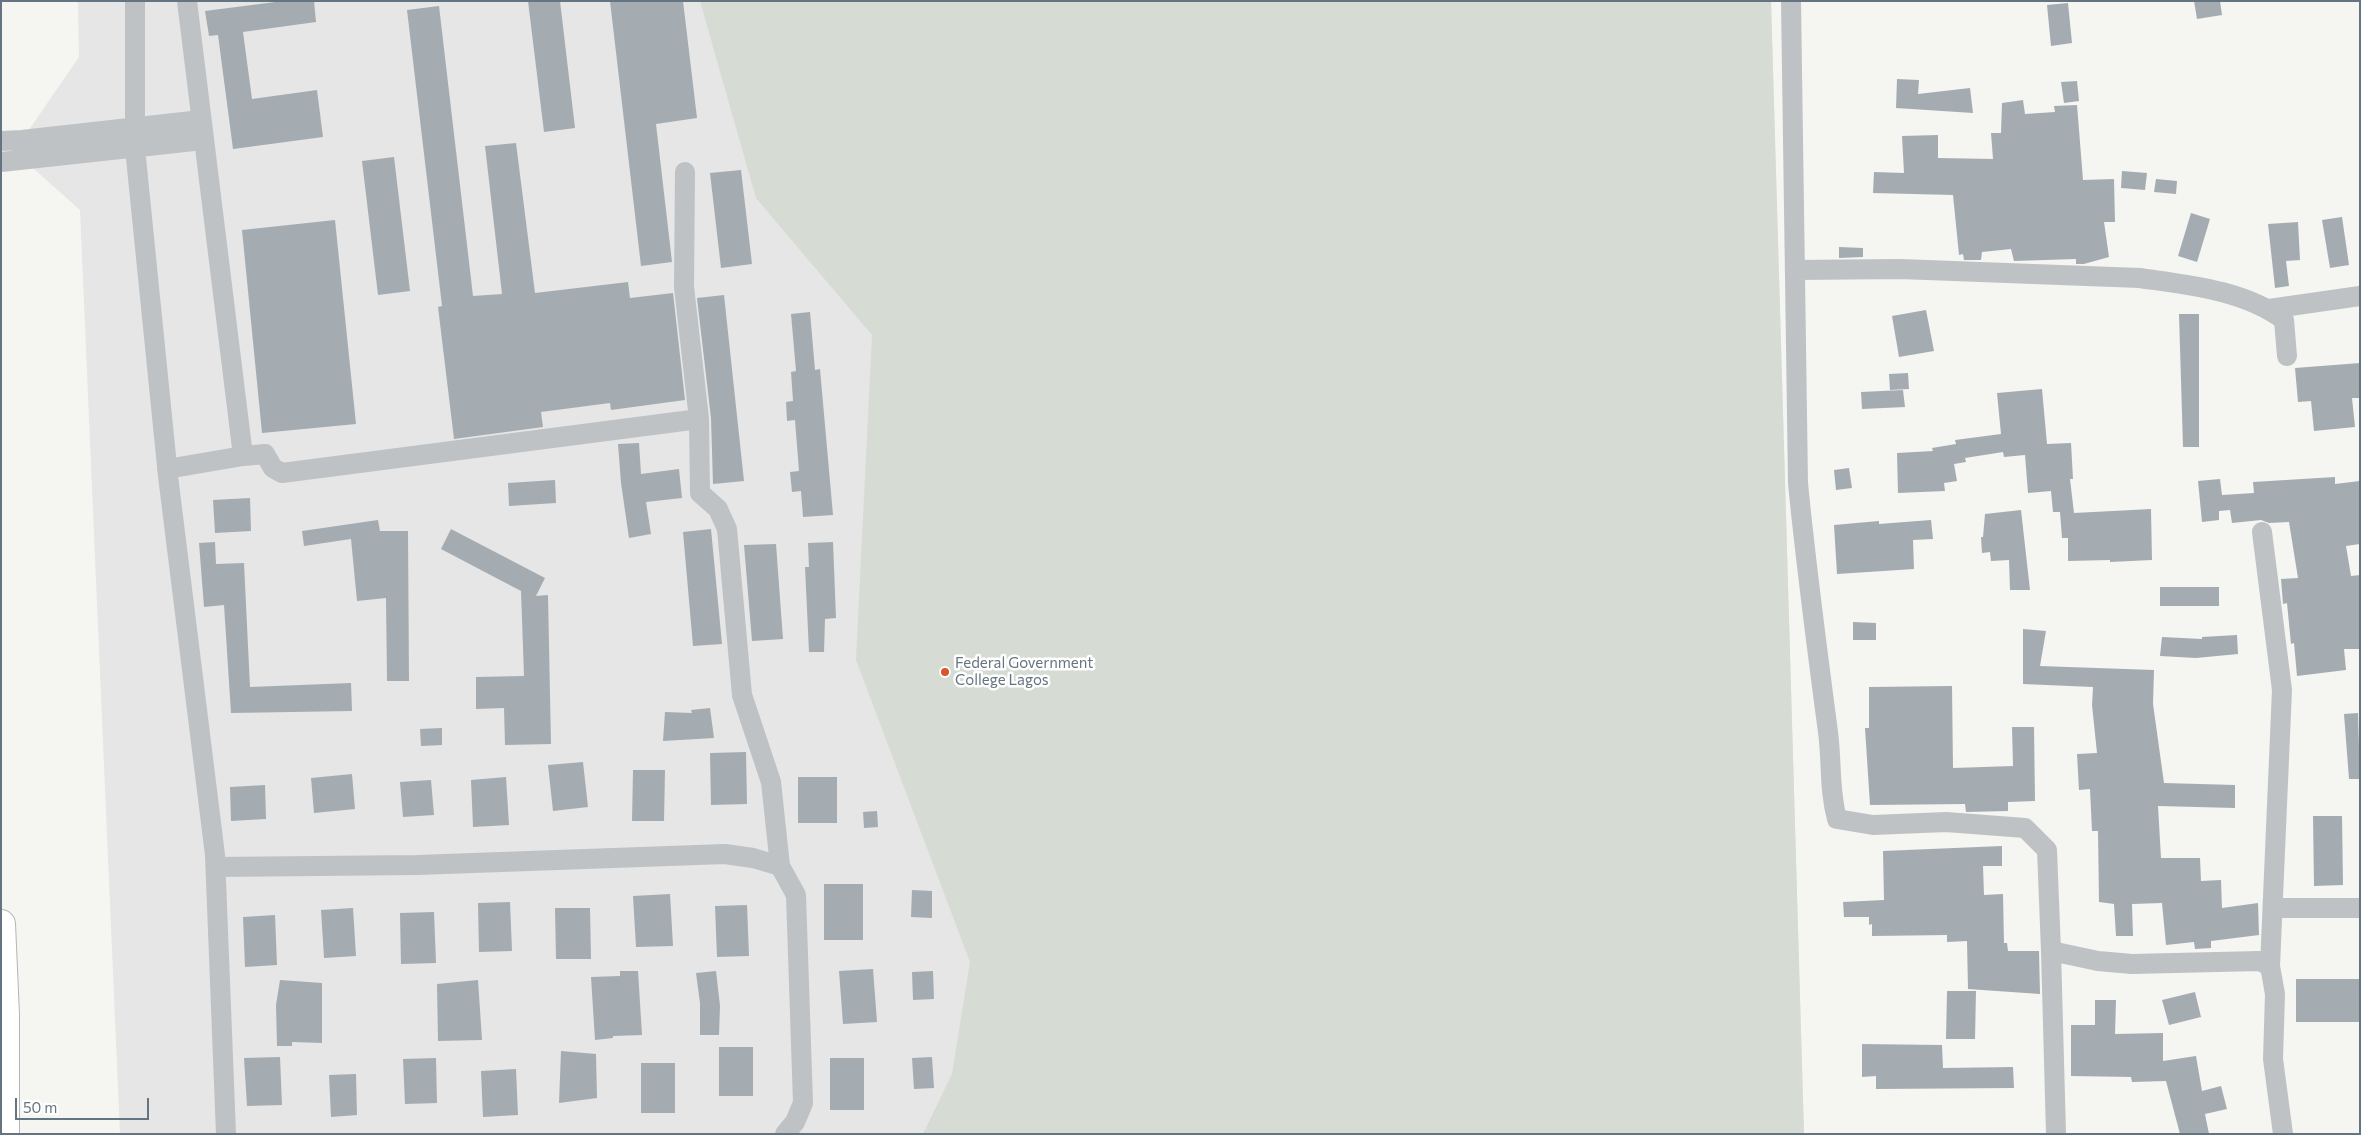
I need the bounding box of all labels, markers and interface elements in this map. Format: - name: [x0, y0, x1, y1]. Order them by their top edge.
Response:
- place label: Federal Government College Lagos: [955, 654, 1093, 689]
- marker: Federal Government College Lagos: [939, 666, 951, 678]
- scale bar: [18, 1088, 151, 1120]
- text: 50 m: [23, 1098, 57, 1116]

